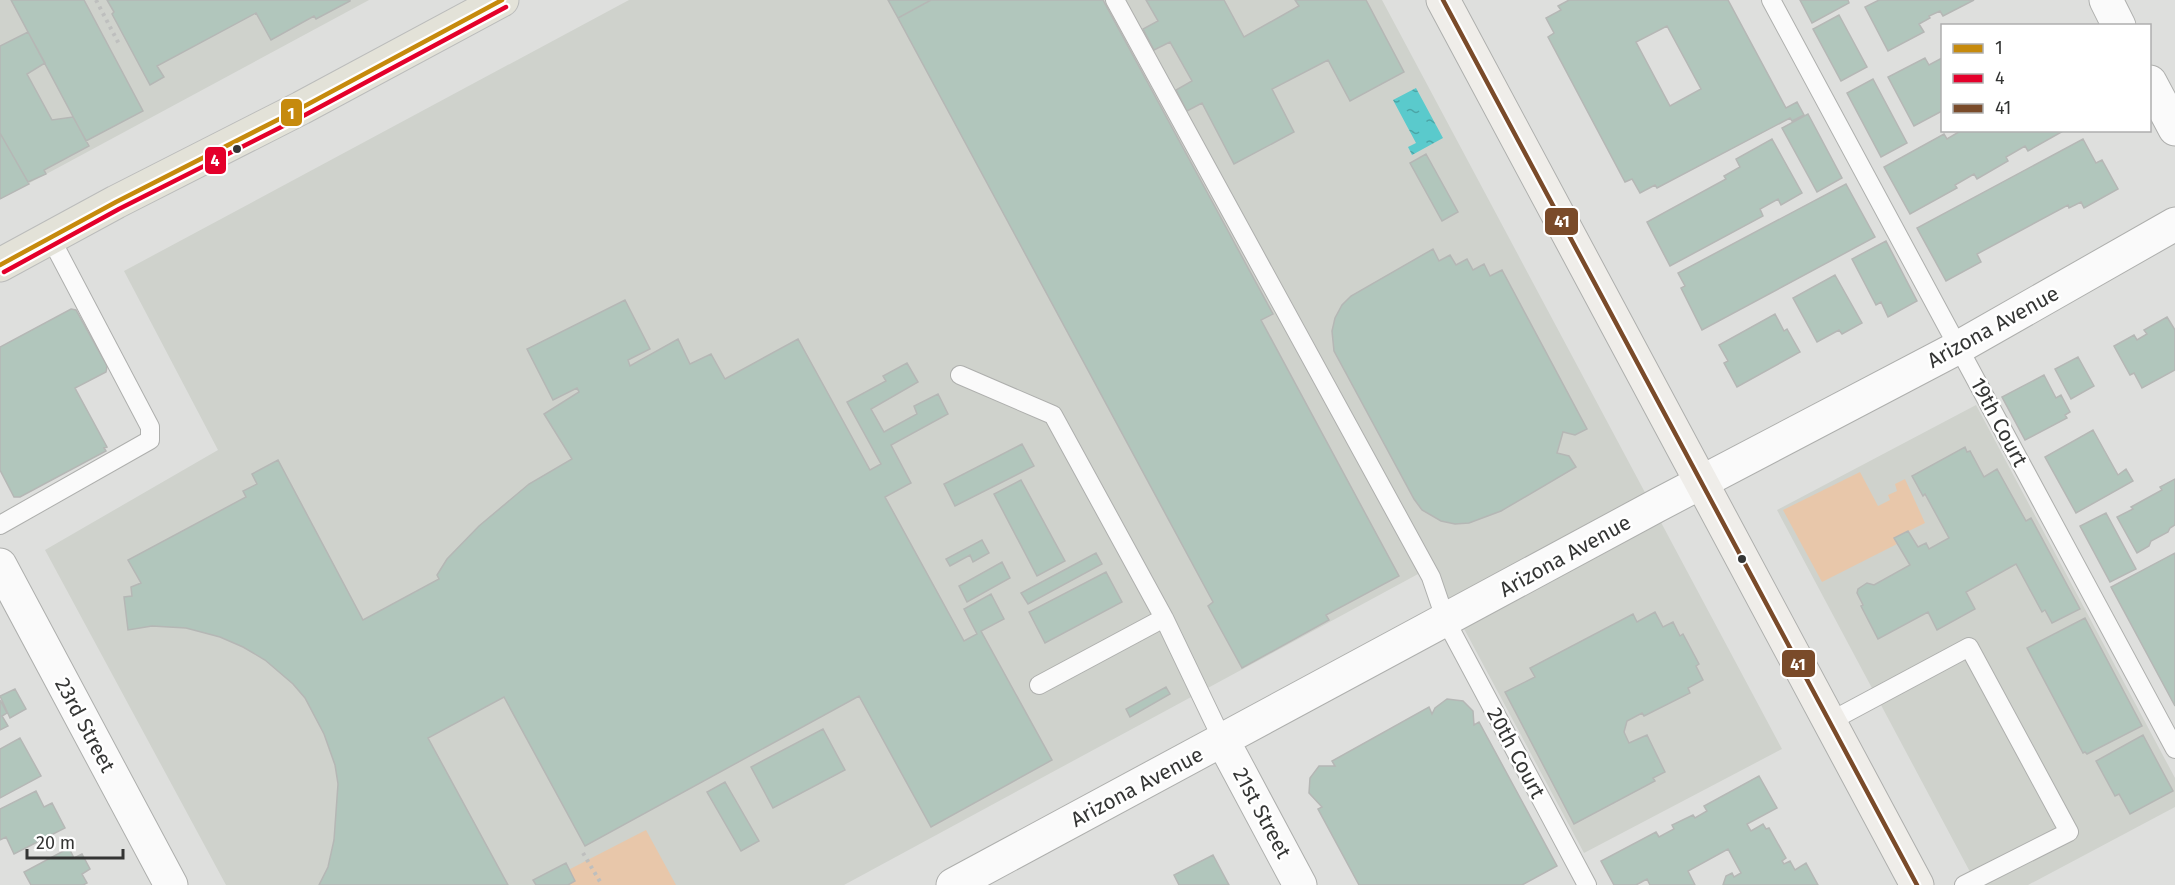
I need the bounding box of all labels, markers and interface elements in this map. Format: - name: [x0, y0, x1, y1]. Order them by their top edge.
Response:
- legend: [1941, 24, 2151, 132]
- text: 1: [1995, 37, 2003, 59]
- text: 4: [1995, 67, 2005, 89]
- text: 41: [1995, 97, 2011, 119]
- line badge: 1: [280, 98, 303, 127]
- text: 1: [287, 104, 295, 123]
- unlabelled marker: [231, 143, 243, 155]
- line badge: 4: [204, 146, 227, 175]
- text: 4: [210, 151, 220, 170]
- line badge: 41: [1544, 207, 1579, 236]
- text: 41: [1554, 212, 1570, 231]
- street label: Arizona Avenue: [1923, 280, 2063, 374]
- street label: 19th Court: [1965, 373, 2033, 471]
- street label: Arizona Avenue: [1495, 509, 1635, 603]
- unlabelled marker: [1736, 553, 1748, 565]
- line badge: 41: [1781, 649, 1816, 678]
- text: 41: [1790, 655, 1806, 674]
- street label: 23rd Street: [49, 673, 121, 777]
- street label: 20th Court: [1481, 703, 1551, 803]
- street label: Arizona Avenue: [1066, 741, 1208, 833]
- street label: 21st Street: [1227, 763, 1297, 863]
- scale bar: [27, 822, 123, 860]
- text: 20 m: [36, 832, 75, 854]

